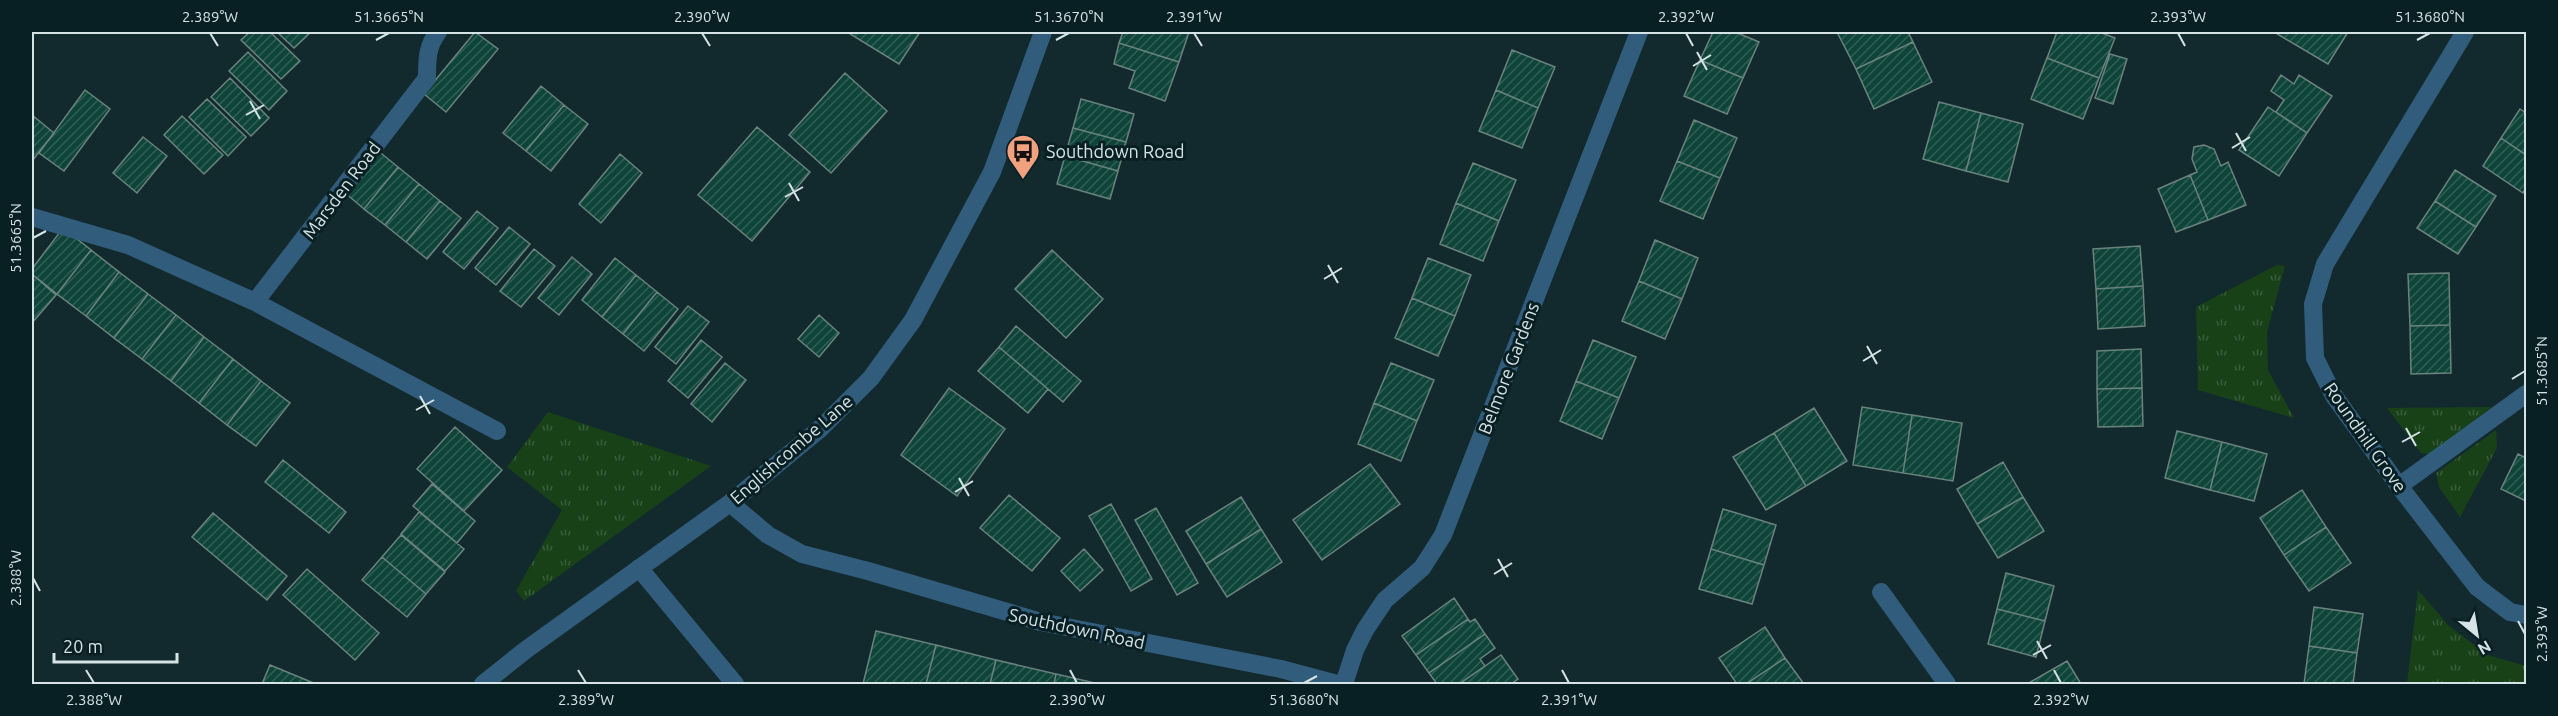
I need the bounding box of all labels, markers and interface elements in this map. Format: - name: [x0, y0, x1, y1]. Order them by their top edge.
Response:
- text: 2.389°W: [182, 8, 238, 25]
- text: 51.3665°N: [354, 8, 424, 25]
- text: 2.390°W: [674, 8, 730, 25]
- text: 51.3670°N: [1034, 8, 1104, 25]
- text: 2.391°W: [1166, 8, 1222, 25]
- text: 2.392°W: [1658, 8, 1714, 25]
- text: 2.393°W: [2150, 8, 2206, 25]
- text: 51.3680°N: [2395, 8, 2465, 25]
- bus stop icon: Southdown Road: [1005, 133, 1041, 180]
- street label: Marsden Road: [298, 138, 384, 242]
- place label: Southdown Road: [1046, 141, 1185, 161]
- text: 51.3665°N: [7, 203, 24, 273]
- street label: Belmore Gardens: [1474, 299, 1542, 437]
- text: 51.3685°N: [2533, 336, 2550, 406]
- street label: Roundhill Grove: [2321, 378, 2411, 496]
- street label: Englishcombe Lane: [726, 390, 856, 508]
- text: 2.388°W: [7, 550, 24, 606]
- street label: Southdown Road: [1007, 604, 1147, 652]
- north arrow: [2447, 605, 2507, 665]
- text: 2.393°W: [2533, 606, 2550, 662]
- scale bar: [54, 626, 177, 664]
- text: 20 m: [63, 636, 103, 656]
- text: N: [2475, 637, 2494, 659]
- text: 2.388°W: [66, 691, 122, 708]
- text: 2.389°W: [558, 691, 614, 708]
- text: 2.390°W: [1049, 691, 1105, 708]
- text: 51.3680°N: [1269, 691, 1339, 708]
- text: 2.391°W: [1541, 691, 1597, 708]
- text: 2.392°W: [2033, 691, 2089, 708]

